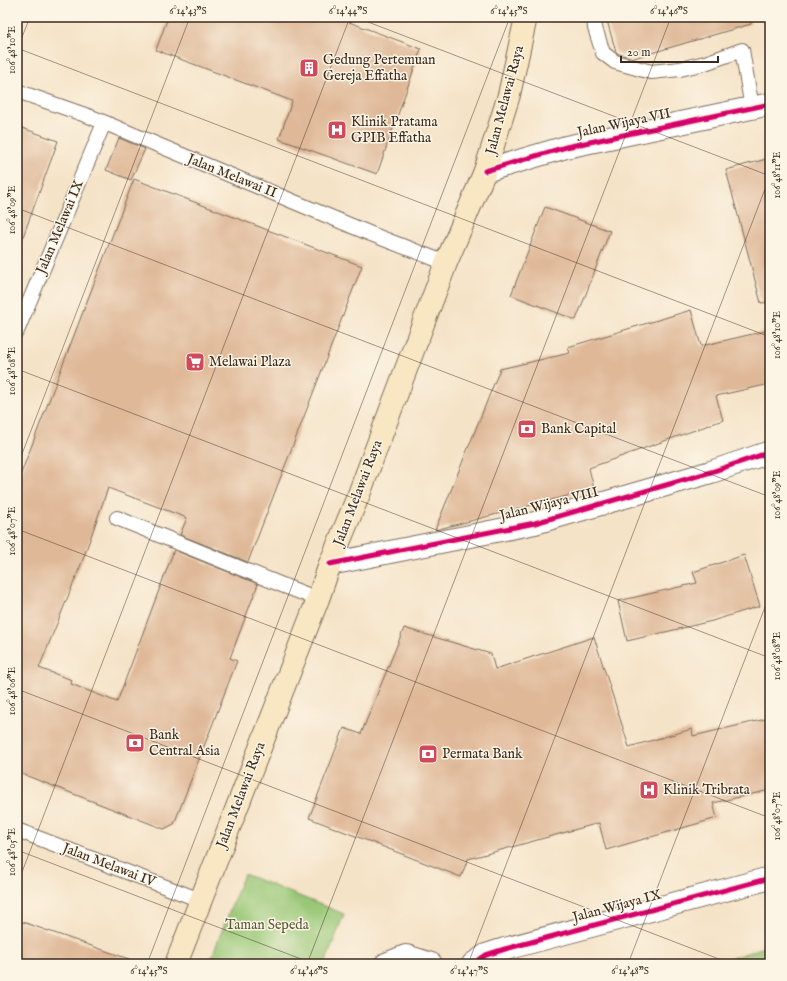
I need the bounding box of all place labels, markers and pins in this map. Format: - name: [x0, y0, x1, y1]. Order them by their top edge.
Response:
- place label: Gedung Pertemuan Gereja Effatha: [323, 51, 436, 85]
- building icon: Gedung Pertemuan Gereja Effatha: [298, 57, 320, 79]
- place label: Klinik Pratama GPIB Effatha: [351, 113, 438, 147]
- hospital icon: Klinik Pratama GPIB Effatha: [326, 119, 348, 141]
- supermarket icon: Melawai Plaza: [184, 351, 206, 373]
- place label: Melawai Plaza: [209, 353, 292, 371]
- bank icon: Bank Capital: [516, 418, 538, 440]
- place label: Bank Capital: [541, 420, 616, 438]
- place label: Bank Central Asia: [149, 726, 221, 760]
- bank icon: Bank Central Asia: [124, 732, 146, 754]
- bank icon: Permata Bank: [417, 743, 439, 765]
- place label: Permata Bank: [442, 745, 523, 763]
- hospital icon: Klinik Tribrata: [638, 779, 660, 801]
- place label: Klinik Tribrata: [663, 781, 751, 799]

